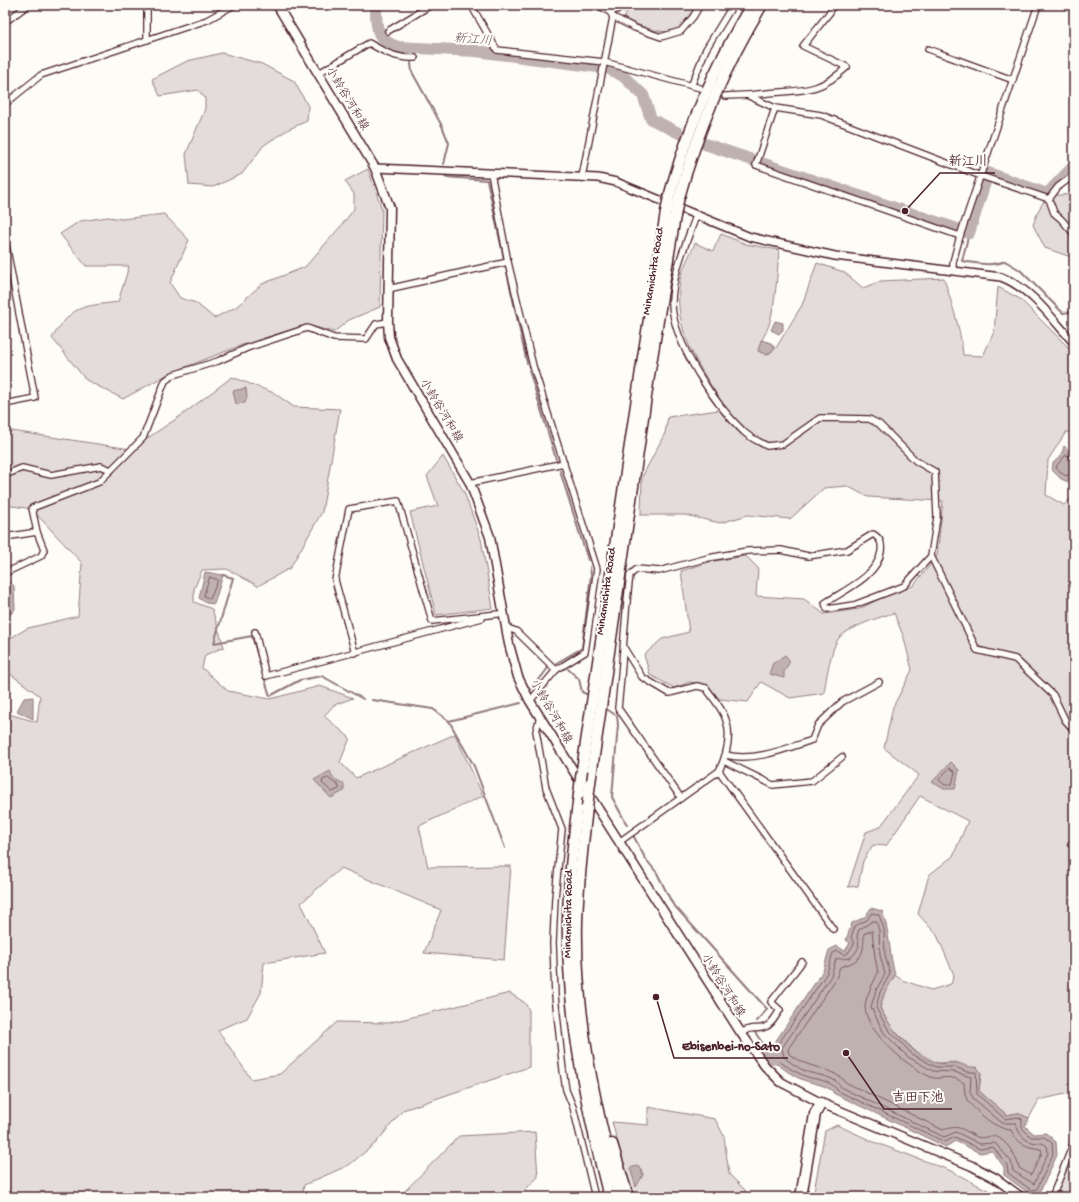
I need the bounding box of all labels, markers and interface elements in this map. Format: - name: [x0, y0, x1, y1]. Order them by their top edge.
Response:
- water label: 新江川: [453, 30, 493, 50]
- street label: 小鈴谷河和線: [322, 64, 372, 134]
- callout: 新江川: [940, 148, 995, 173]
- text: 新江川: [948, 154, 988, 170]
- street label: Minamichita Road: [640, 226, 668, 316]
- street label: 小鈴谷河和線: [416, 376, 466, 446]
- street label: Minamichita Road: [594, 546, 620, 636]
- street label: 小鈴谷河和線: [526, 677, 575, 747]
- street label: Minamichita Road: [561, 869, 577, 958]
- street label: 小鈴谷河和線: [697, 951, 748, 1020]
- callout: Ebisenbei-no-Sato: [674, 1033, 788, 1058]
- text: Ebisenbei-no-Sato: [682, 1040, 780, 1055]
- callout: 吉田下池: [884, 1084, 952, 1109]
- text: 吉田下池: [892, 1090, 944, 1106]

